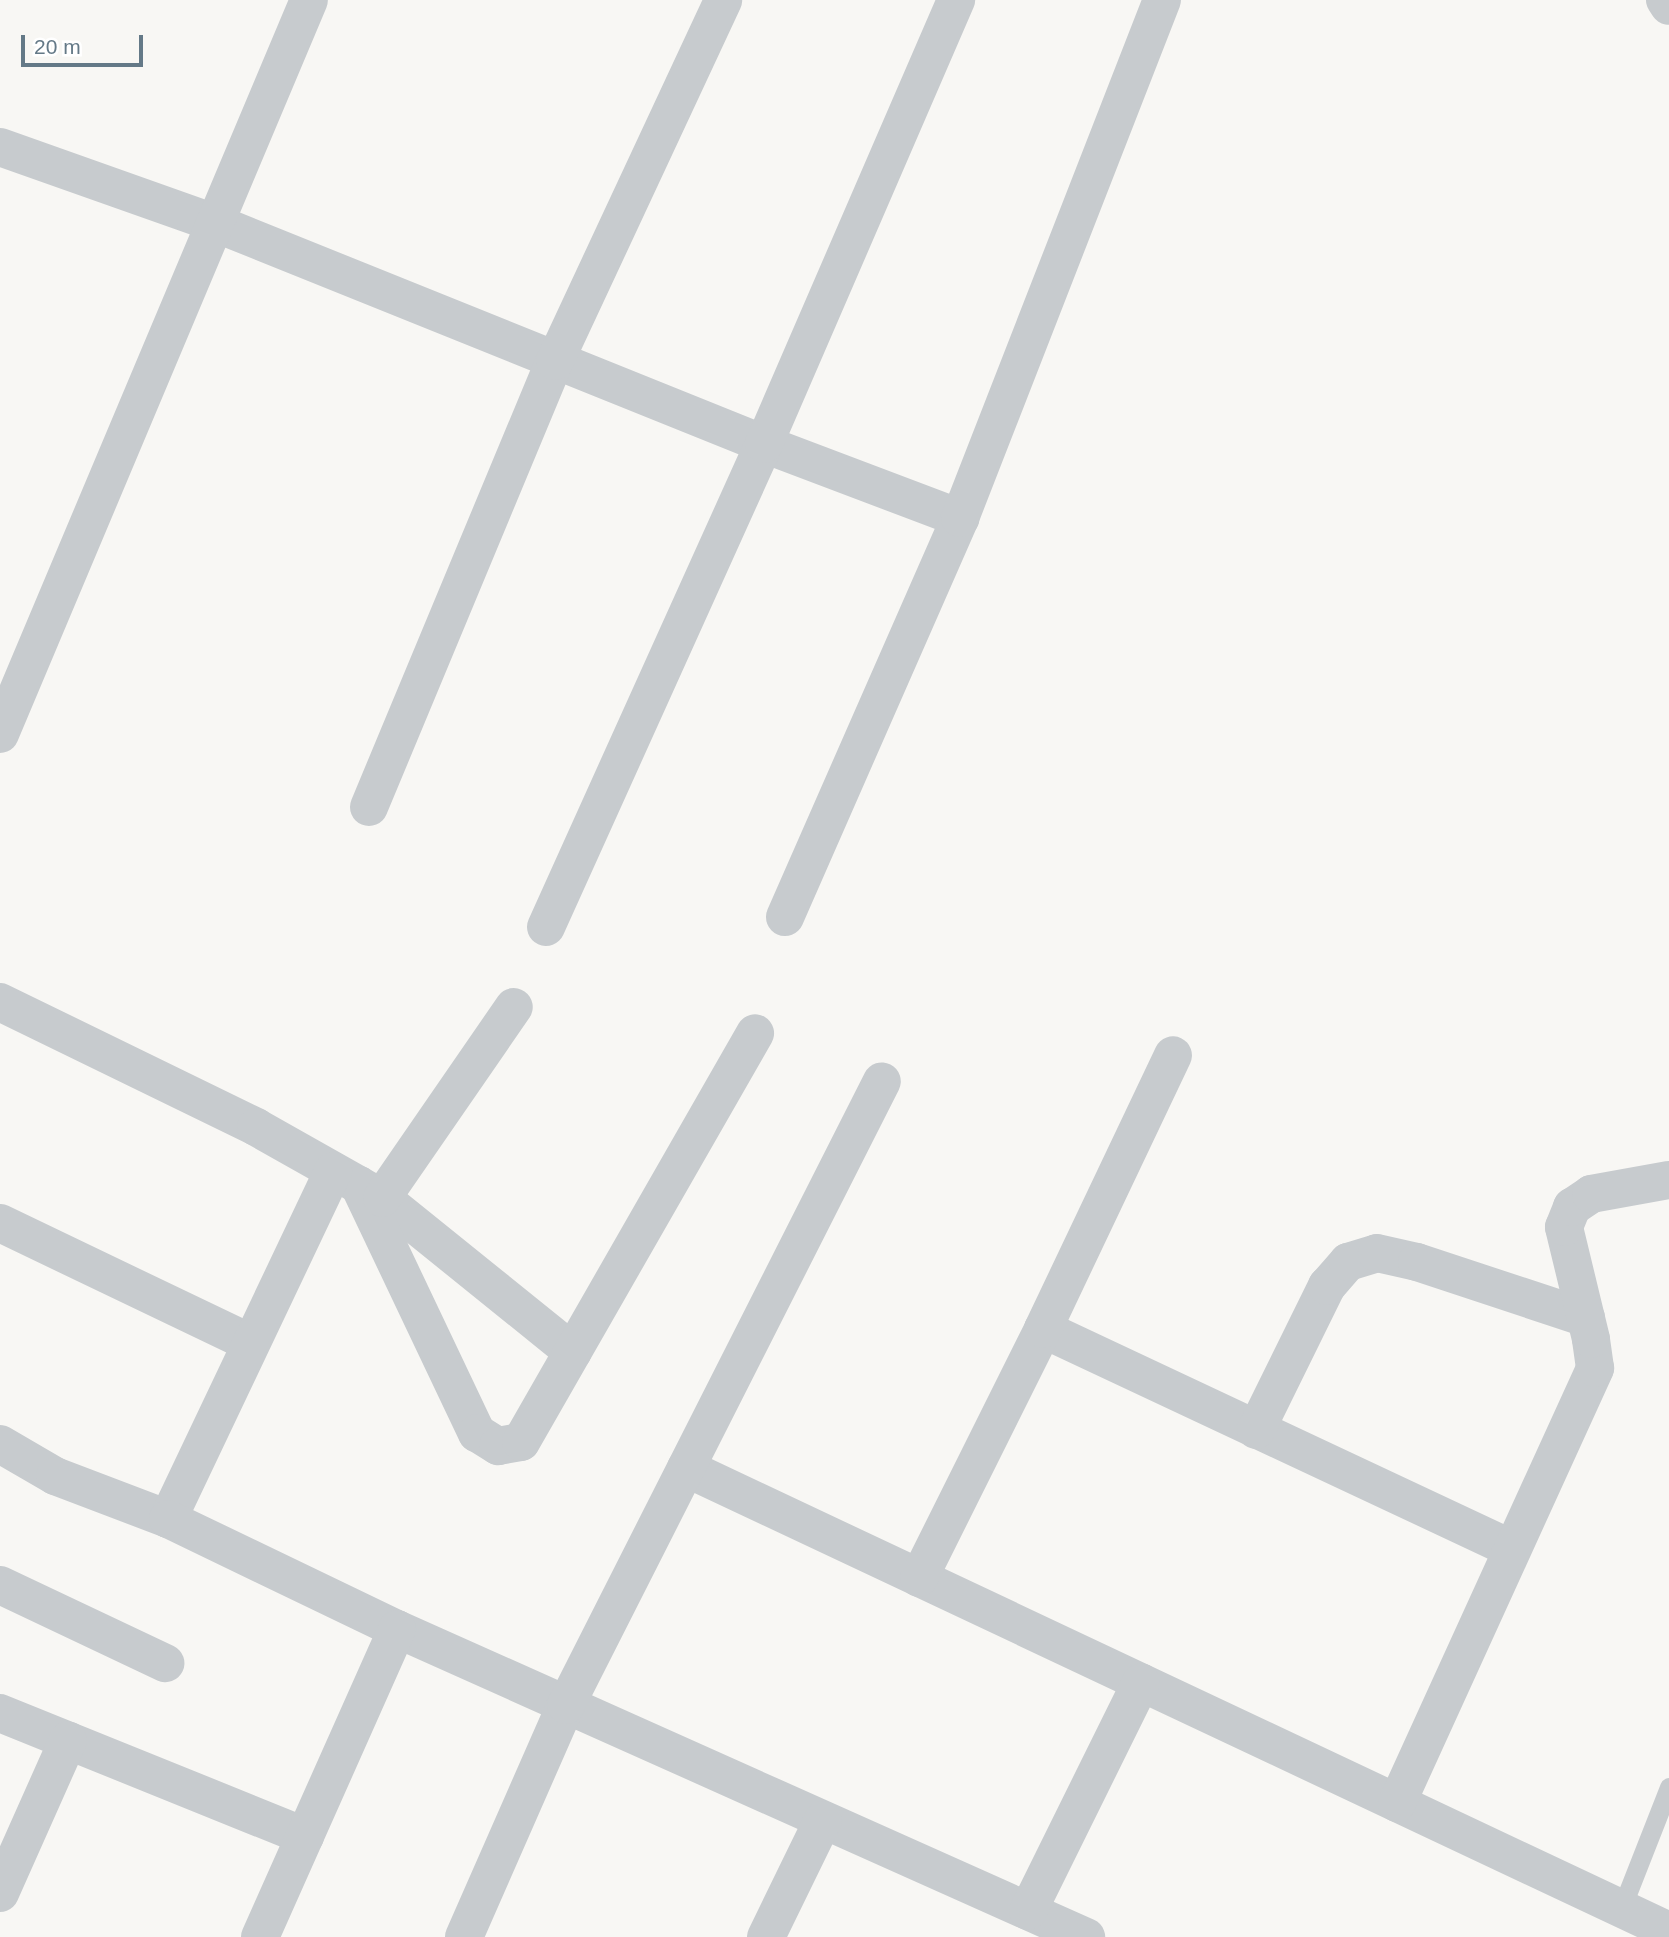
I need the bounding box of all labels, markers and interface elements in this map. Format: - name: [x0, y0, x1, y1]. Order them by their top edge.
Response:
- scale bar: [24, 21, 147, 65]
- text: 20 m: [34, 35, 81, 58]

